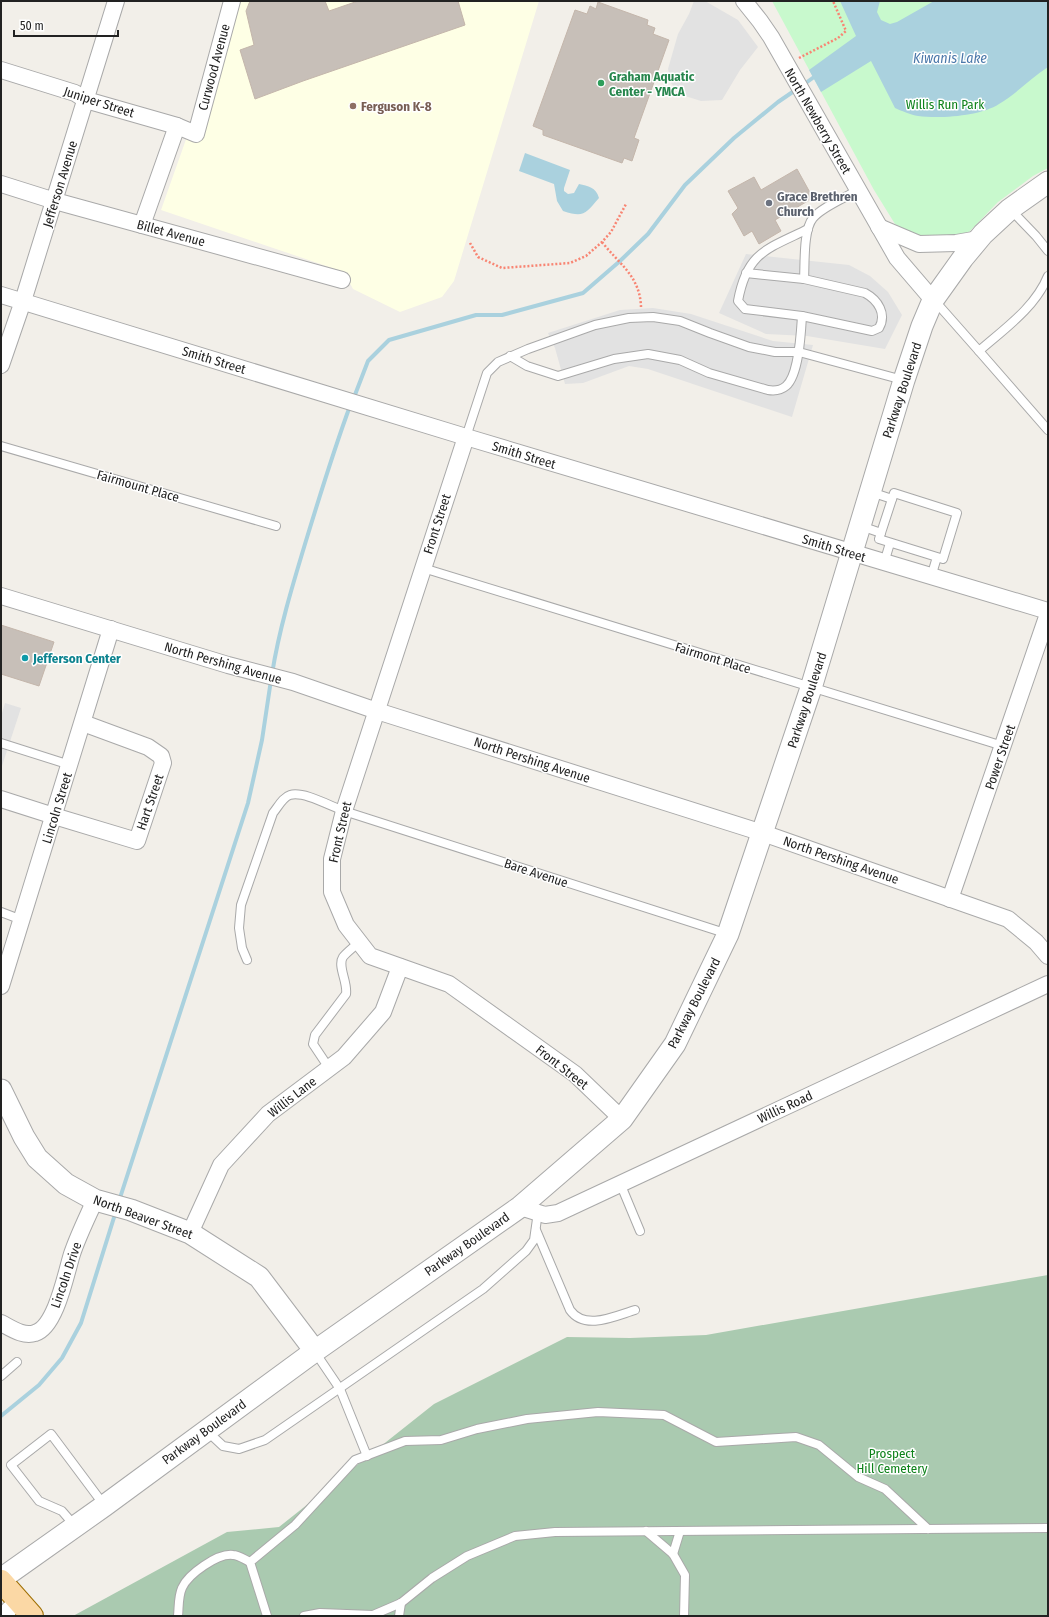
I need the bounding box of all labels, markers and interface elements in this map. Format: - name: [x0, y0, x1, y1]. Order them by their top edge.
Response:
- scale bar: [14, 12, 118, 38]
- text: 50 m: [20, 19, 44, 33]
- street label: Curwood Avenue: [195, 22, 233, 112]
- water label: Kiwanis Lake: [913, 50, 987, 67]
- street label: North Newberry Street: [782, 66, 855, 177]
- place label: Graham Aquatic Center - YMCA: [609, 69, 695, 99]
- marker: Graham Aquatic Center - YMCA: [596, 78, 606, 88]
- street label: Juniper Street: [62, 84, 137, 121]
- park label: Willis Run Park: [906, 97, 985, 112]
- place label: Ferguson K-8: [361, 99, 432, 114]
- marker: Ferguson K-8: [348, 101, 358, 111]
- street label: Jefferson Avenue: [40, 139, 80, 229]
- place label: Grace Brethren Church: [777, 189, 858, 219]
- marker: Grace Brethren Church: [764, 198, 774, 208]
- street label: Billet Avenue: [135, 217, 207, 249]
- street label: Parkway Boulevard: [879, 340, 925, 440]
- street label: Smith Street: [180, 343, 248, 377]
- street label: Smith Street: [490, 438, 558, 472]
- street label: Fairmount Place: [95, 467, 181, 505]
- street label: Front Street: [420, 491, 454, 556]
- street label: Smith Street: [800, 531, 868, 565]
- street label: North Pershing Avenue: [163, 639, 283, 687]
- street label: Fairmont Place: [673, 639, 753, 677]
- street label: Parkway Boulevard: [784, 650, 830, 750]
- place label: Jefferson Center: [32, 651, 121, 666]
- marker: Jefferson Center: [20, 653, 30, 663]
- street label: Power Street: [982, 722, 1018, 791]
- street label: North Pershing Avenue: [472, 734, 592, 786]
- street label: Lincoln Street: [39, 770, 75, 845]
- street label: Hart Street: [133, 771, 167, 832]
- street label: Front Street: [326, 799, 354, 864]
- street label: North Pershing Avenue: [781, 833, 901, 887]
- street label: Bare Avenue: [502, 856, 570, 890]
- street label: Parkway Boulevard: [665, 955, 723, 1051]
- street label: Front Street: [533, 1042, 592, 1093]
- street label: Willis Lane: [265, 1074, 319, 1120]
- street label: Willis Road: [755, 1088, 815, 1126]
- street label: North Beaver Street: [91, 1192, 195, 1242]
- street label: Parkway Boulevard: [422, 1209, 512, 1279]
- street label: Lincoln Drive: [48, 1240, 84, 1310]
- street label: Parkway Boulevard: [159, 1397, 249, 1467]
- park label: Prospect Hill Cemetery: [856, 1446, 928, 1476]

